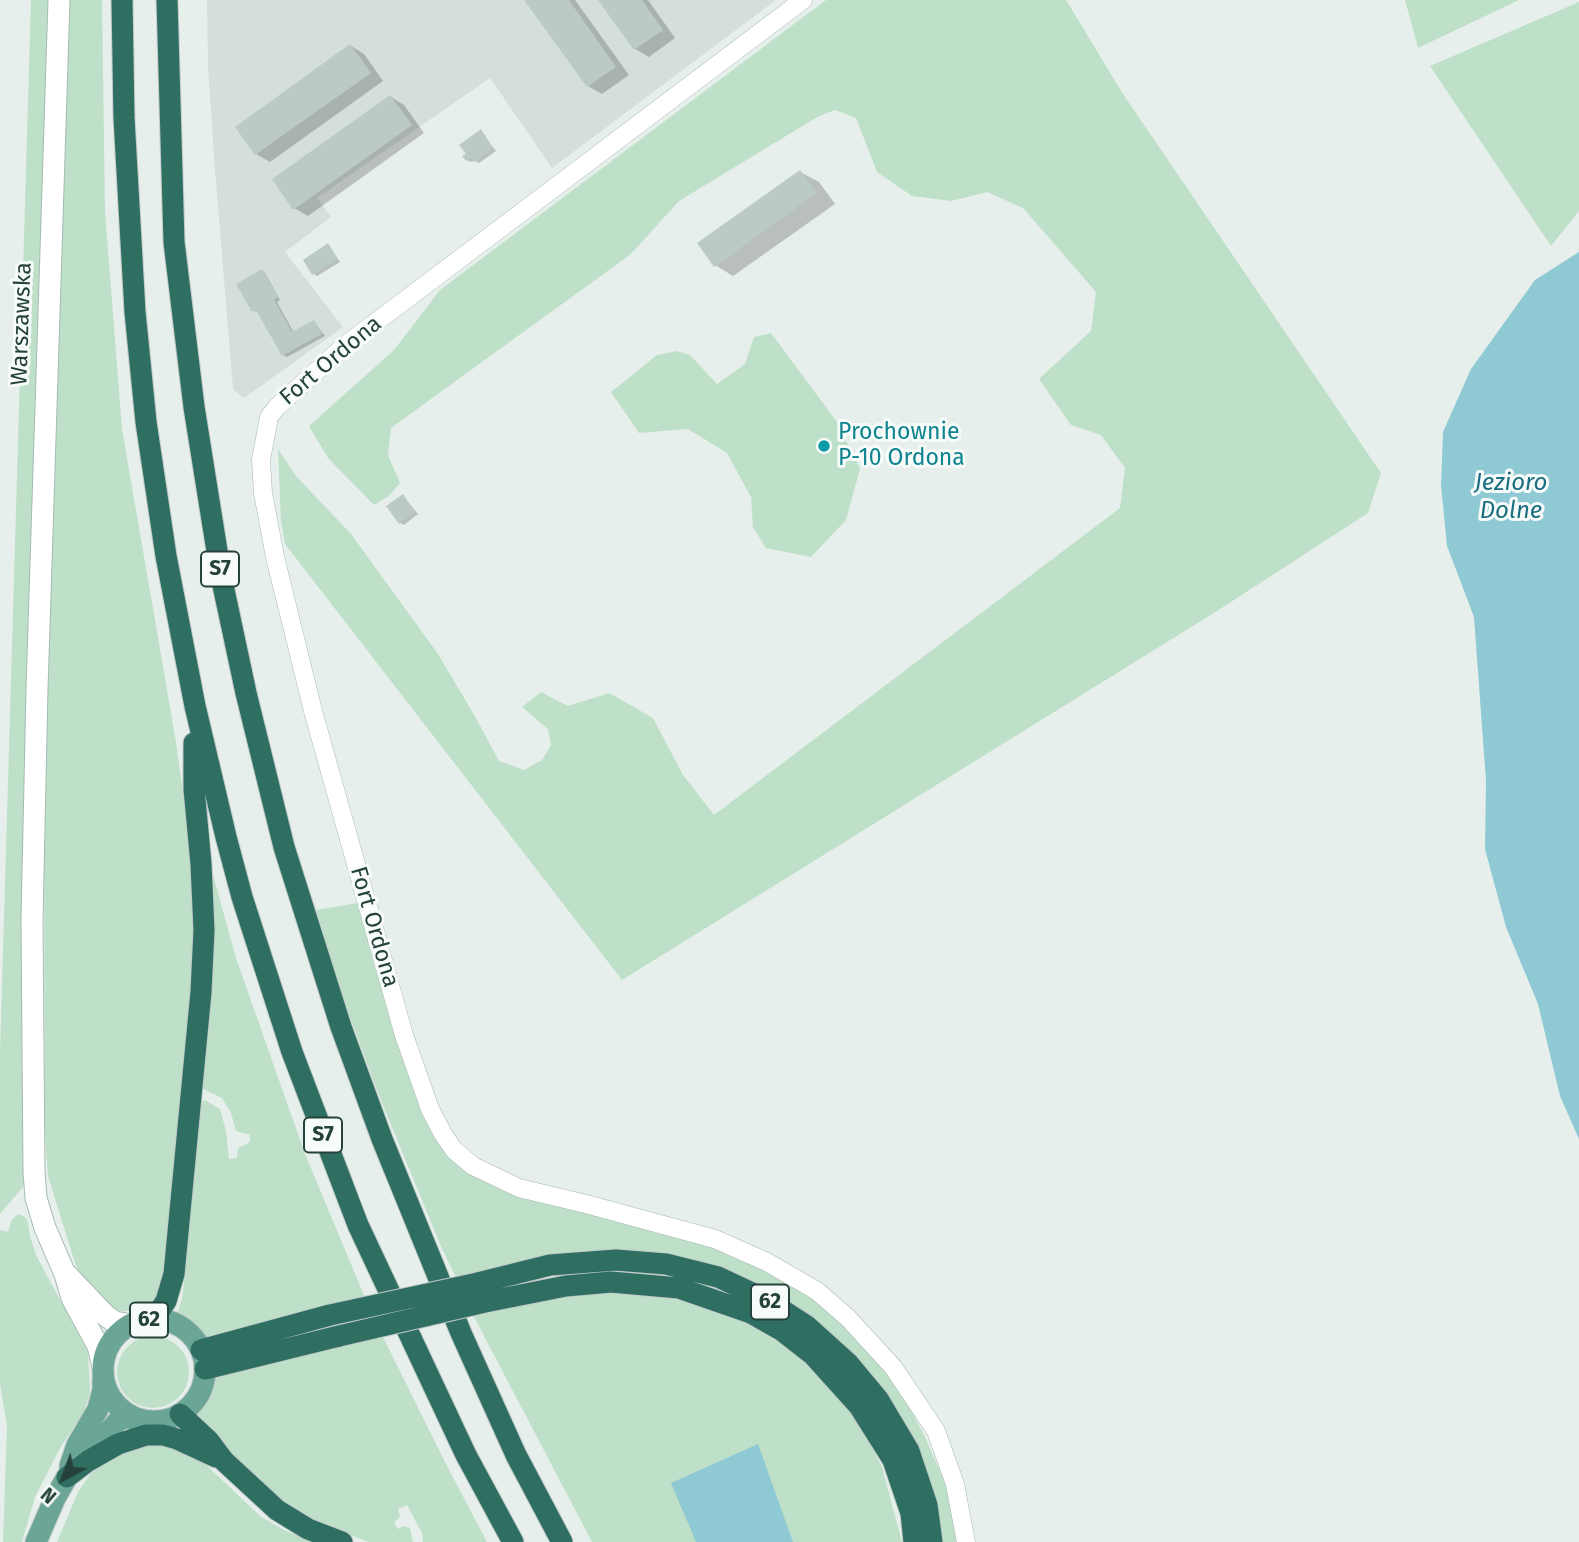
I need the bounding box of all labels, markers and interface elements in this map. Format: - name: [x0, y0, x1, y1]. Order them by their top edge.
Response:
- street label: Warszawska: [6, 262, 38, 386]
- street label: Fort Ordona: [274, 310, 388, 412]
- place label: Prochownie P-10 Ordona: [838, 419, 965, 473]
- marker: Prochownie P-10 Ordona: [816, 438, 832, 454]
- water label: Jezioro Dolne: [1475, 469, 1547, 525]
- road number: S7: [201, 552, 239, 586]
- street label: Fort Ordona: [344, 863, 404, 991]
- road number: S7: [304, 1118, 342, 1152]
- road number: 62: [751, 1284, 789, 1320]
- road number: 62: [130, 1302, 168, 1338]
- north arrow: [28, 1444, 98, 1514]
- text: N: [37, 1482, 61, 1508]

